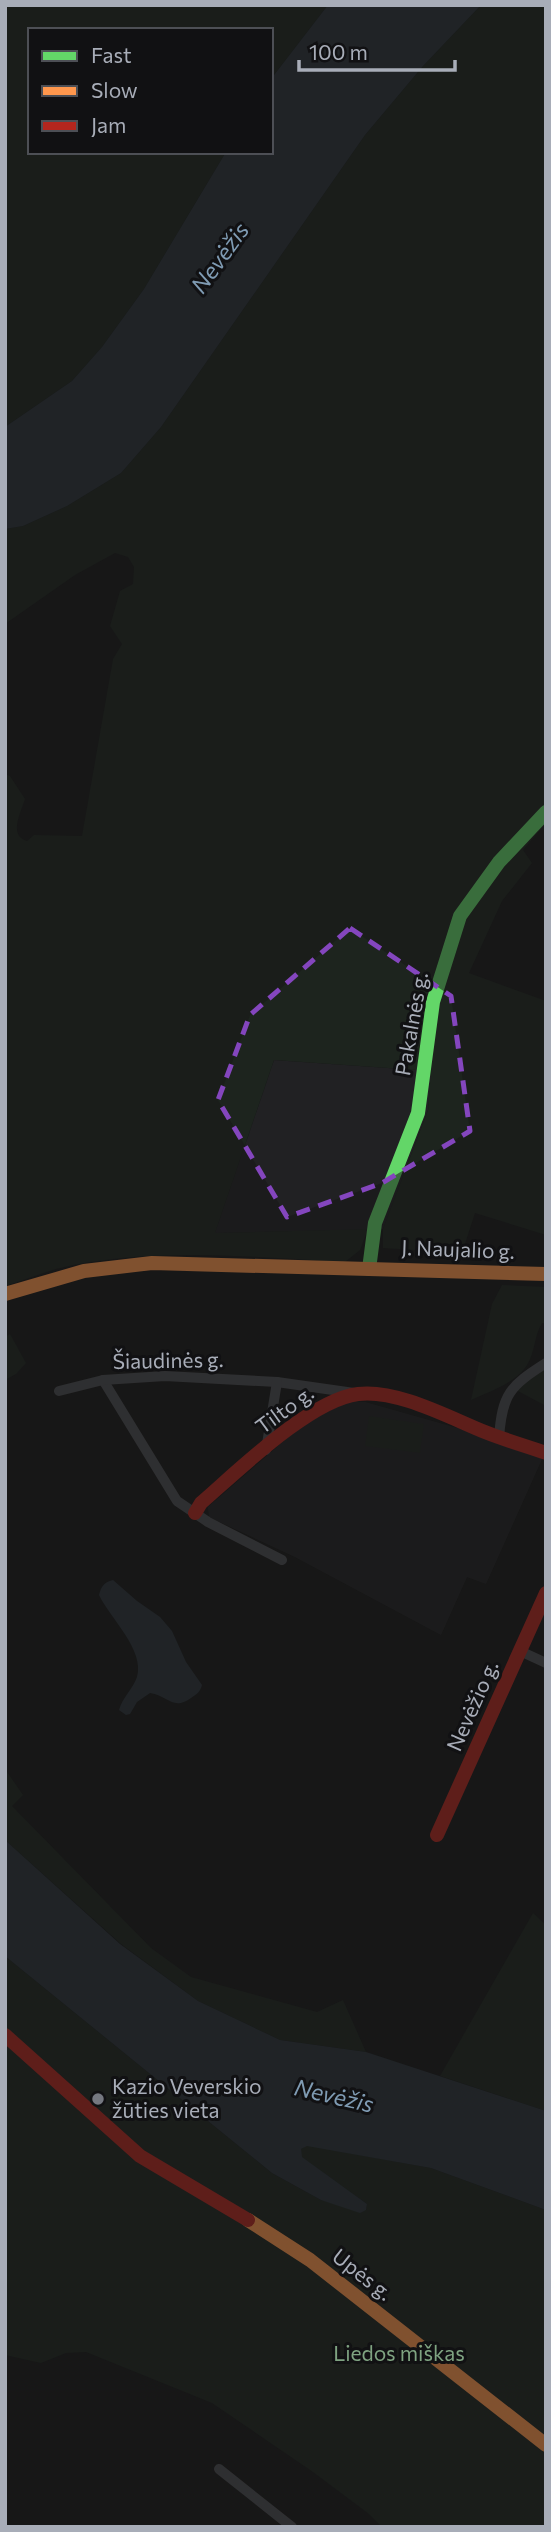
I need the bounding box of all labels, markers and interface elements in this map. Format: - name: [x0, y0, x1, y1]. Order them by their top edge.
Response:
- legend: [28, 28, 273, 154]
- scale bar: [299, 28, 455, 72]
- text: 100 m: [309, 39, 368, 64]
- text: Fast: [91, 42, 132, 67]
- text: Slow: [91, 77, 138, 102]
- text: Jam: [91, 112, 126, 137]
- water label: Nevėžis: [184, 217, 254, 298]
- street label: Pakalnės g.: [389, 970, 432, 1078]
- street label: J. Naujalio g.: [401, 1234, 515, 1263]
- street label: Šiaudinės g.: [112, 1346, 224, 1373]
- street label: Tilto g.: [250, 1379, 318, 1438]
- street label: Nevėžio g.: [441, 1656, 503, 1755]
- water label: Nevėžis: [292, 2072, 377, 2118]
- place label: Kazio Veverskio žūties vieta: [112, 2073, 262, 2122]
- marker: Kazio Veverskio žūties vieta: [90, 2091, 106, 2107]
- street label: Upės g.: [328, 2243, 398, 2305]
- park label: Liedos miškas: [333, 2340, 465, 2365]

